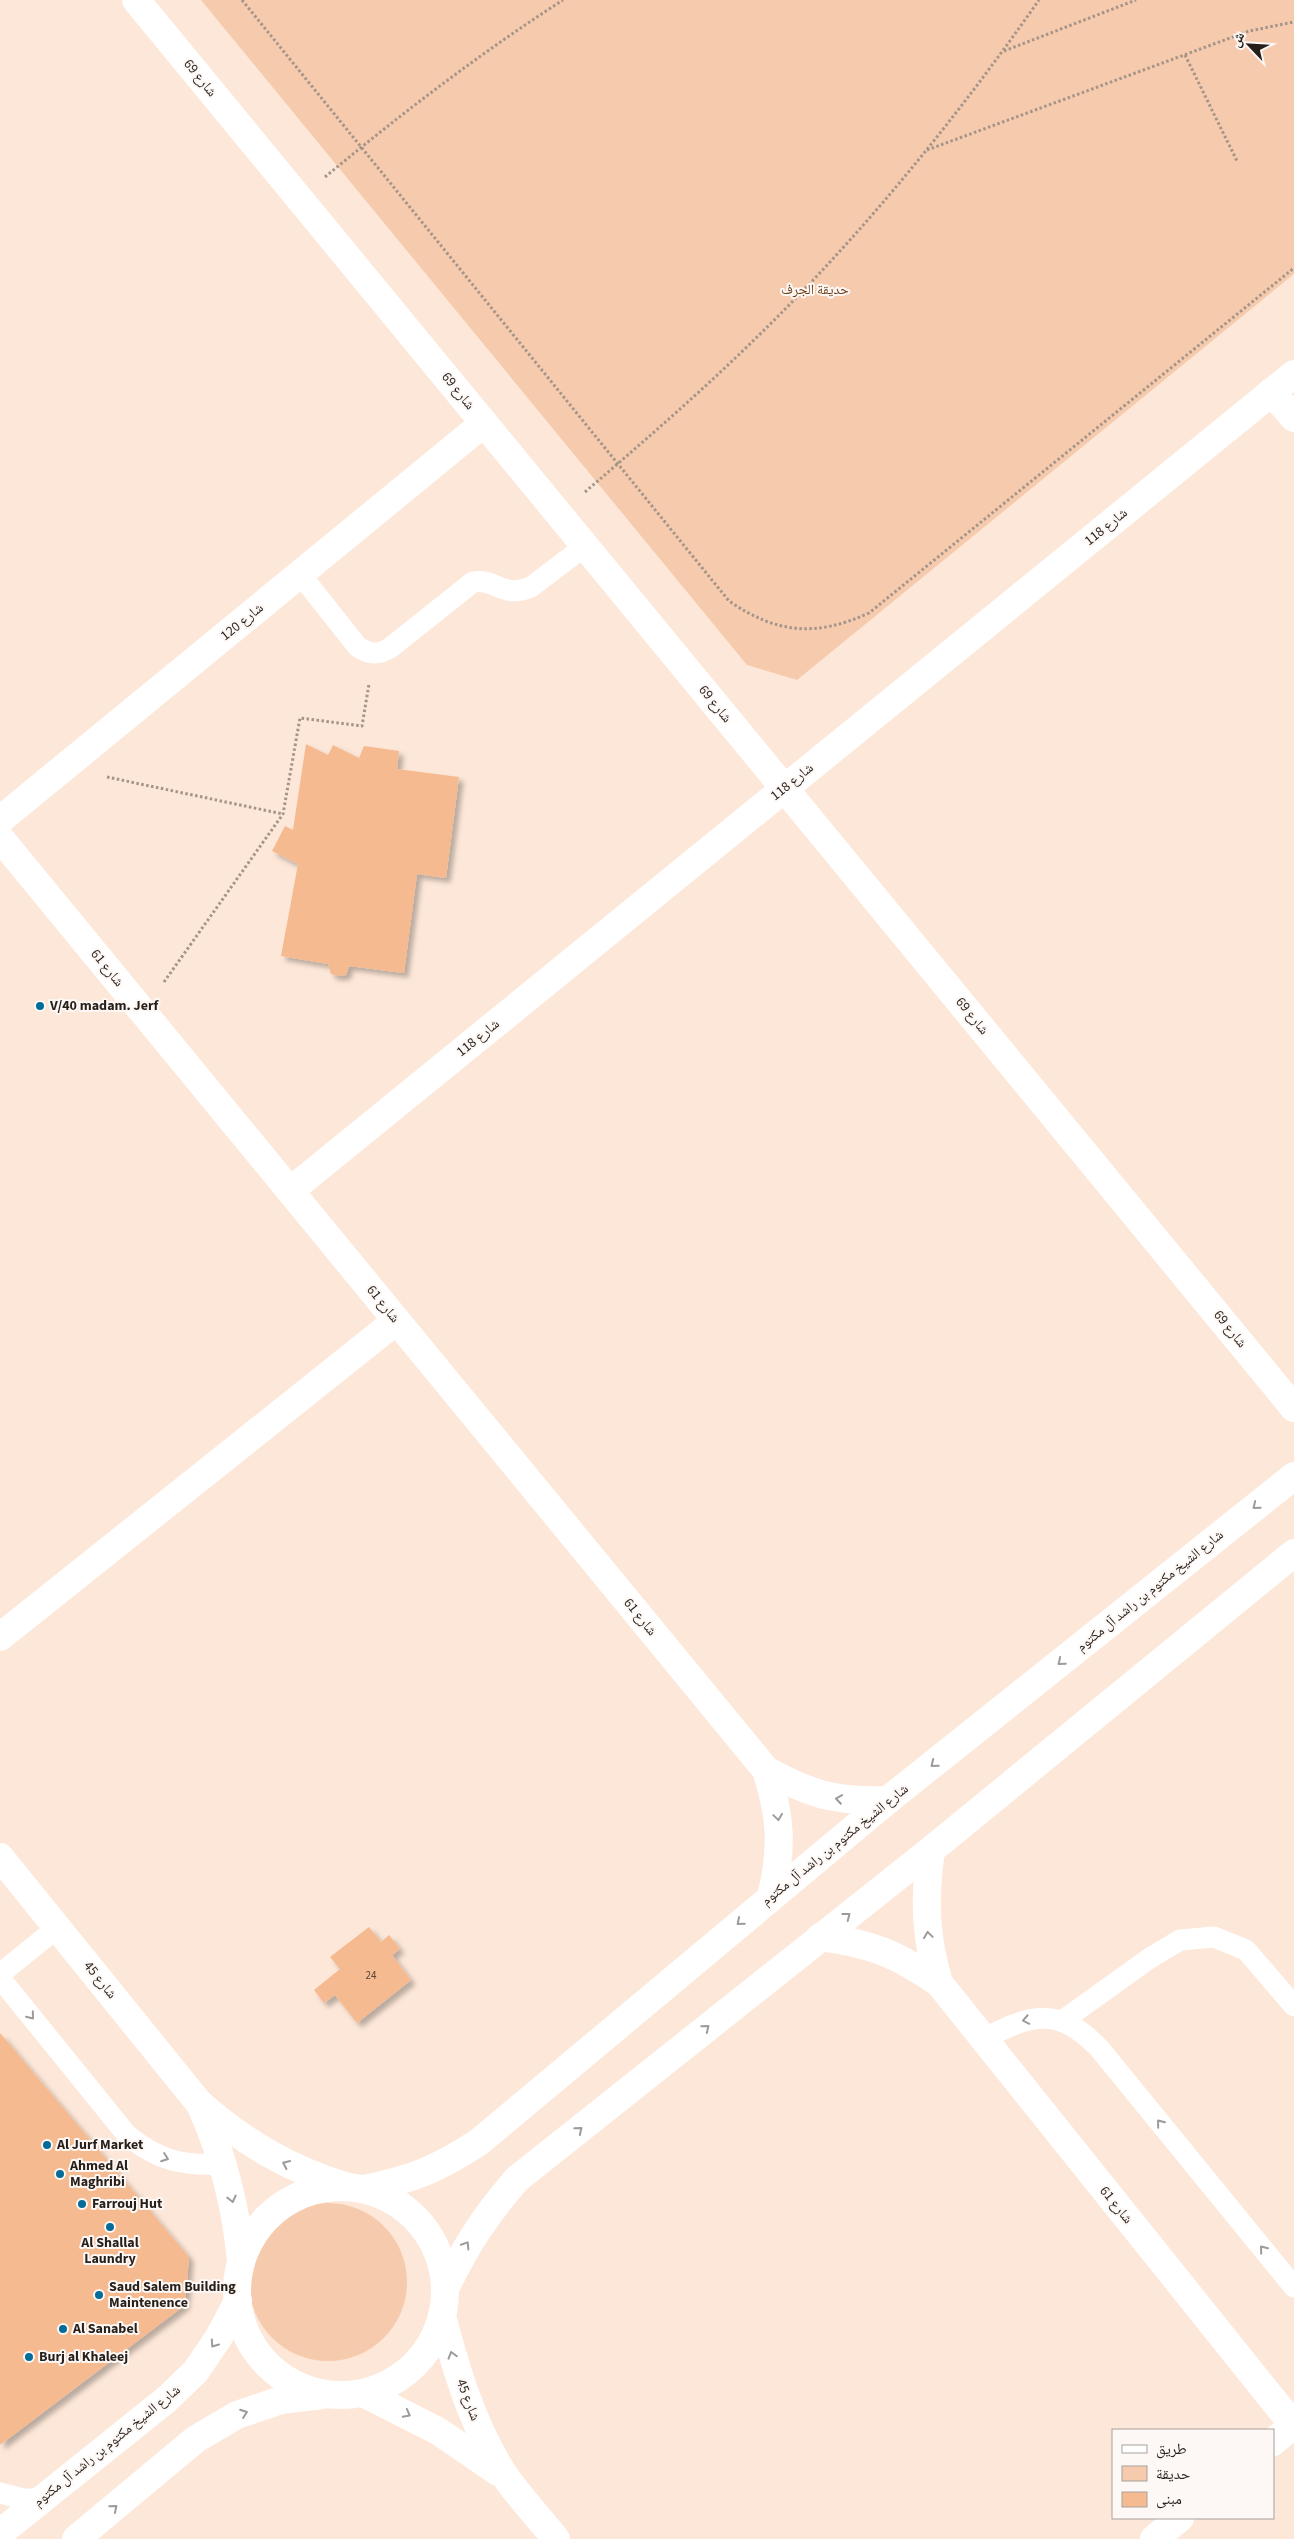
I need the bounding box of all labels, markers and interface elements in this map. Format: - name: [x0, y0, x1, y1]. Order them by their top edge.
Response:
- north arrow: [1224, 20, 1274, 70]
- text: ش: [1226, 29, 1250, 51]
- street label: شارع 69: [179, 55, 221, 101]
- park label: حديقة الجرف: [781, 280, 849, 300]
- street label: شارع 69: [437, 368, 479, 414]
- street label: شارع 118: [1080, 503, 1132, 551]
- street label: شارع 120: [216, 598, 268, 646]
- street label: شارع 69: [694, 681, 736, 727]
- street label: شارع 118: [766, 758, 818, 806]
- street label: شارع 61: [86, 945, 128, 991]
- street label: شارع 69: [951, 993, 993, 1039]
- place label: V/40 madam. Jerf: [49, 996, 159, 1016]
- marker: V/40 madam. Jerf: [34, 1000, 46, 1012]
- street label: شارع 118: [452, 1014, 504, 1062]
- street label: شارع 61: [362, 1281, 404, 1327]
- street label: شارع 69: [1209, 1306, 1251, 1352]
- one-way arrow: [1252, 1500, 1262, 1509]
- street label: شارع الشيخ مكتوم بن راشد آل مكتوم: [1072, 1525, 1228, 1657]
- street label: شارع 61: [619, 1594, 661, 1640]
- one-way arrow: [1058, 1657, 1067, 1665]
- one-way arrow: [931, 1758, 940, 1766]
- street label: شارع الشيخ مكتوم بن راشد آل مكتوم: [757, 1779, 913, 1911]
- one-way arrow: [835, 1794, 843, 1805]
- one-way arrow: [772, 1814, 783, 1822]
- one-way arrow: [841, 1914, 850, 1922]
- one-way arrow: [737, 1916, 746, 1925]
- one-way arrow: [923, 1931, 934, 1939]
- street label: شارع 45: [79, 1957, 121, 2003]
- house number: 24: [366, 1968, 377, 1983]
- one-way arrow: [25, 2010, 33, 2019]
- one-way arrow: [1022, 2015, 1030, 2025]
- one-way arrow: [700, 2026, 709, 2034]
- one-way arrow: [1158, 2120, 1166, 2129]
- one-way arrow: [573, 2127, 582, 2135]
- place label: Al Jurf Market: [56, 2135, 144, 2155]
- marker: Al Jurf Market: [41, 2139, 53, 2151]
- one-way arrow: [160, 2152, 168, 2162]
- place label: Ahmed Al Maghribi: [69, 2156, 128, 2192]
- one-way arrow: [283, 2160, 292, 2170]
- marker: Ahmed Al Maghribi: [54, 2168, 66, 2180]
- street label: شارع 61: [1095, 2182, 1137, 2228]
- place label: Farrouj Hut: [92, 2194, 163, 2214]
- one-way arrow: [226, 2194, 237, 2203]
- marker: Farrouj Hut: [76, 2198, 88, 2210]
- marker: Al Shallal Laundry: [104, 2221, 116, 2233]
- place label: Al Shallal Laundry: [80, 2233, 139, 2269]
- one-way arrow: [460, 2242, 470, 2251]
- one-way arrow: [1261, 2246, 1269, 2255]
- place label: Saud Salem Building Maintenence: [109, 2277, 236, 2313]
- marker: Saud Salem Building Maintenence: [93, 2289, 105, 2301]
- place label: Al Sanabel: [72, 2319, 138, 2339]
- marker: Al Sanabel: [57, 2323, 69, 2335]
- one-way arrow: [212, 2338, 220, 2347]
- place label: Burj al Khaleej: [39, 2347, 128, 2367]
- marker: Burj al Khaleej: [23, 2351, 35, 2363]
- one-way arrow: [448, 2352, 458, 2360]
- street label: شارع 45: [451, 2376, 485, 2424]
- street label: شارع الشيخ مكتوم بن راشد آل مكتوم: [29, 2380, 185, 2512]
- one-way arrow: [401, 2408, 410, 2418]
- one-way arrow: [240, 2409, 248, 2419]
- legend: [1112, 2429, 1274, 2519]
- text: طريق: [1156, 2439, 1187, 2460]
- text: حديقة: [1156, 2464, 1191, 2485]
- text: مبنى: [1156, 2489, 1182, 2510]
- one-way arrow: [108, 2504, 117, 2513]

